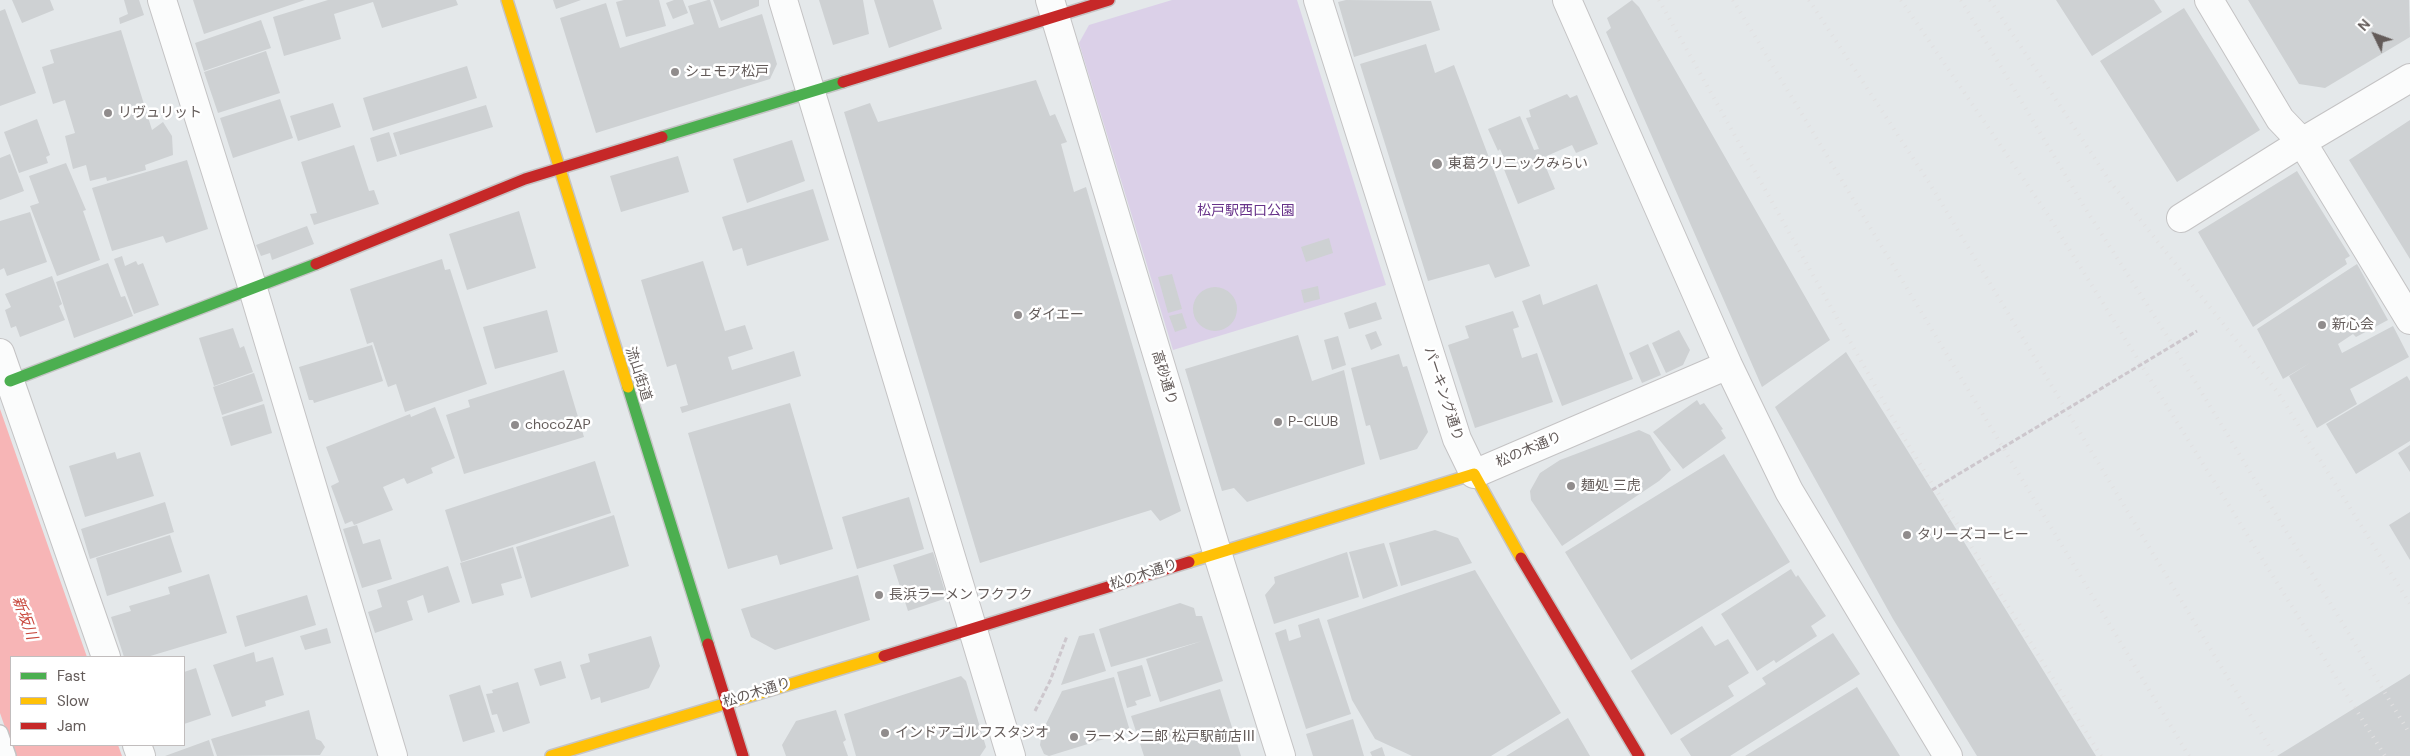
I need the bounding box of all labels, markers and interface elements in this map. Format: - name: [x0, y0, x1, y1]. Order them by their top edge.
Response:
- north arrow: [2350, 10, 2400, 60]
- text: N: [2354, 15, 2374, 35]
- place label: シェモア松戸: [685, 64, 769, 80]
- marker: シェモア松戸: [669, 66, 681, 78]
- place label: リヴュリット: [118, 105, 202, 121]
- marker: リヴュリット: [102, 107, 114, 119]
- place label: 東葛クリニックみらい: [1448, 156, 1588, 172]
- marker: 東葛クリニックみらい: [1430, 157, 1444, 171]
- park label: 松戸駅西口公園: [1197, 203, 1295, 219]
- place label: ダイエー: [1028, 307, 1084, 323]
- marker: ダイエー: [1012, 309, 1024, 321]
- place label: 新心会: [2332, 317, 2374, 333]
- marker: 新心会: [2316, 319, 2328, 331]
- street label: 流山街道: [621, 345, 655, 403]
- street label: パーキング通り: [1420, 345, 1466, 443]
- street label: 高砂通り: [1148, 349, 1180, 407]
- place label: P-CLUB: [1288, 414, 1338, 430]
- marker: P-CLUB: [1272, 416, 1284, 428]
- place label: chocoZAP: [525, 417, 591, 433]
- marker: chocoZAP: [509, 419, 521, 431]
- street label: 松の木通り: [1494, 429, 1564, 471]
- place label: 麺処 三虎: [1581, 478, 1641, 494]
- marker: 麺処 三虎: [1565, 480, 1577, 492]
- place label: タリーズコーヒー: [1917, 527, 2029, 543]
- marker: タリーズコーヒー: [1901, 529, 1913, 541]
- street label: 松の木通り: [1108, 556, 1180, 594]
- place label: 長浜ラーメン フクフク: [889, 587, 1033, 603]
- marker: 長浜ラーメン フクフク: [873, 589, 885, 601]
- water label: 新坂川: [8, 594, 40, 642]
- legend: [10, 656, 185, 746]
- text: Fast: [57, 666, 86, 686]
- street label: 松の木通り: [721, 675, 793, 711]
- text: Slow: [57, 691, 89, 711]
- text: Jam: [57, 716, 86, 736]
- place label: インドアゴルフスタジオ: [895, 725, 1049, 741]
- marker: インドアゴルフスタジオ: [879, 727, 891, 739]
- place label: ラーメン二郎 松戸駅前店Ⅲ: [1084, 729, 1256, 745]
- marker: ラーメン二郎 松戸駅前店Ⅲ: [1068, 731, 1080, 743]

